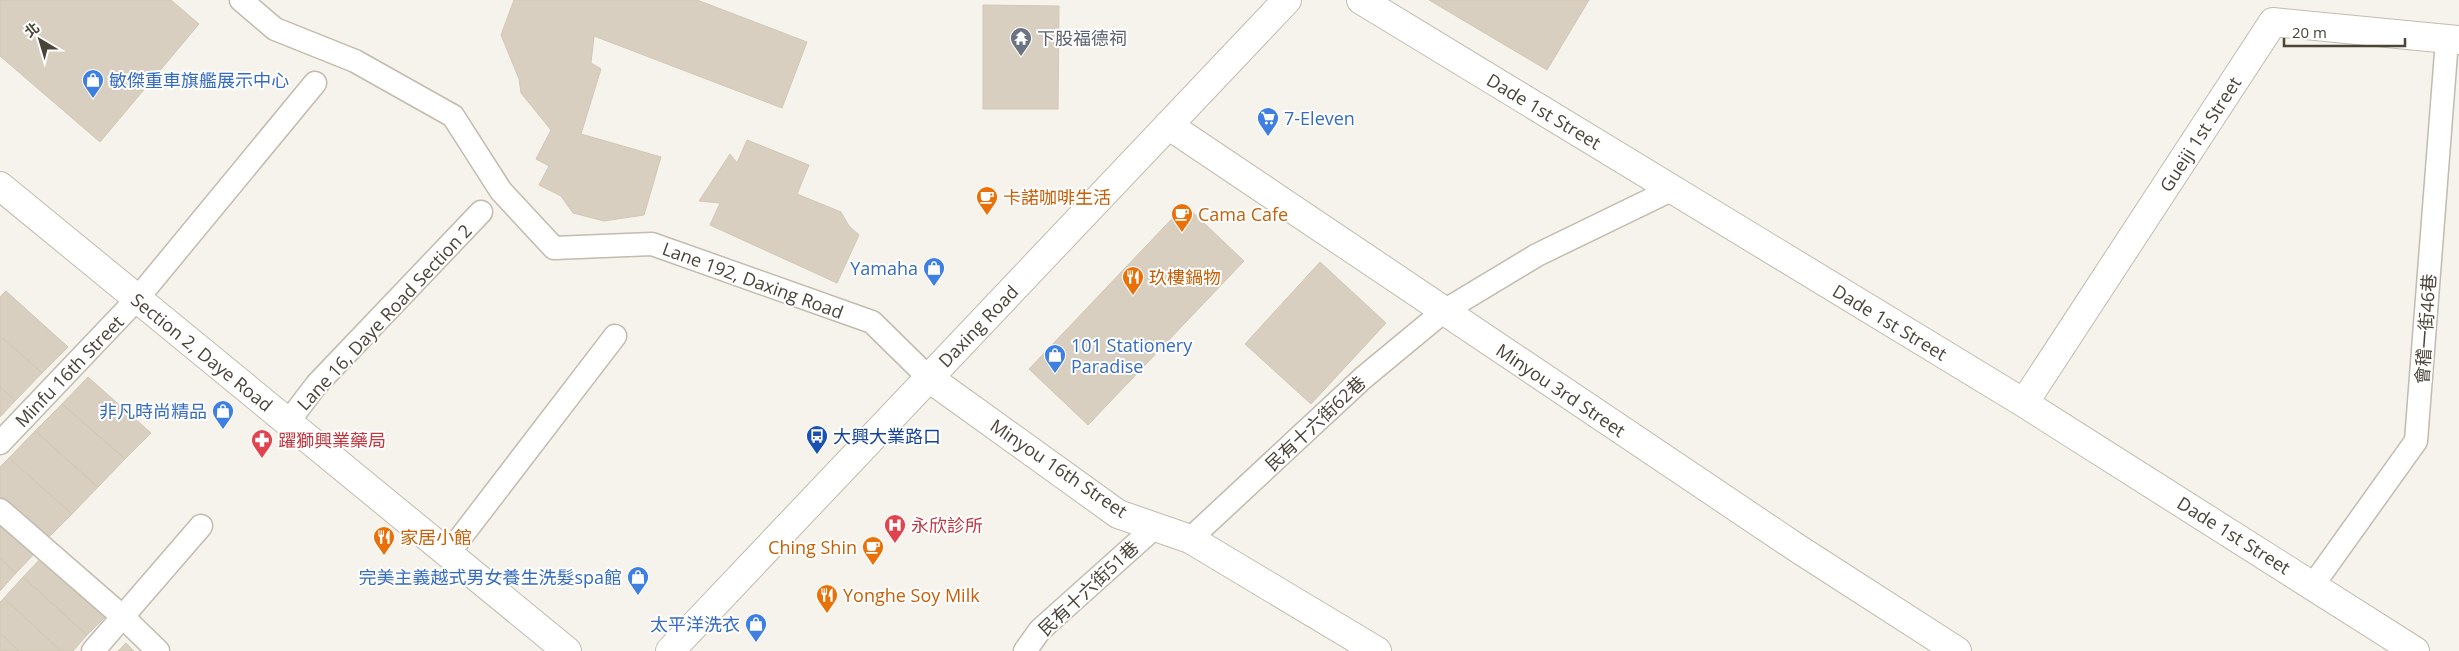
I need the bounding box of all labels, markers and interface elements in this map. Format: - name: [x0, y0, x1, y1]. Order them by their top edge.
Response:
- north arrow: [15, 15, 65, 65]
- scale bar: [2284, 15, 2405, 47]
- text: 北: [20, 18, 43, 41]
- text: 20 m: [2292, 22, 2327, 42]
- temple icon: 下股福德祠: [1009, 26, 1033, 57]
- place label: 下股福德祠: [1037, 26, 1127, 50]
- street label: Dade 1st Street: [1482, 67, 1606, 155]
- shop icon: 敏傑重車旗艦展示中心: [81, 68, 105, 99]
- place label: 敏傑重車旗艦展示中心: [109, 68, 289, 92]
- street label: Gueiji 1st Street: [2154, 72, 2246, 196]
- supermarket icon: 7-Eleven: [1256, 106, 1280, 137]
- place label: 7-Eleven: [1284, 106, 1355, 130]
- cafe icon: 卡諾咖啡生活: [975, 185, 999, 216]
- place label: 卡諾咖啡生活: [1003, 185, 1111, 209]
- cafe icon: Cama Cafe: [1170, 202, 1194, 233]
- place label: Cama Cafe: [1198, 202, 1288, 226]
- street label: Lane 16, Daye Road Section 2: [291, 219, 477, 415]
- street label: Lane 192, Daxing Road: [659, 236, 847, 324]
- place label: Yamaha: [850, 256, 918, 280]
- shop icon: Yamaha: [922, 256, 946, 287]
- restaurant icon: 玖樓鍋物: [1121, 265, 1145, 296]
- place label: 玖樓鍋物: [1149, 265, 1221, 289]
- street label: 會稽一街46巷: [2409, 273, 2441, 385]
- street label: Dade 1st Street: [1828, 278, 1952, 366]
- street label: Daxing Road: [933, 280, 1023, 372]
- street label: Section 2, Daye Road: [126, 287, 278, 417]
- street label: Minfu 16th Street: [9, 310, 129, 432]
- place label: 101 Stationery Paradise: [1071, 333, 1193, 378]
- street label: Minyou 3rd Street: [1492, 338, 1630, 442]
- shop icon: 101 Stationery Paradise: [1043, 343, 1067, 374]
- street label: 民有十六街62巷: [1260, 370, 1370, 476]
- place label: 非凡時尚精品: [99, 399, 207, 423]
- shop icon: 非凡時尚精品: [211, 399, 235, 430]
- street label: Minyou 16th Street: [986, 413, 1132, 523]
- bus stop icon: 大興大業路口: [805, 424, 829, 455]
- place label: 大興大業路口: [833, 424, 941, 448]
- pharmacy icon: 躍獅興業藥局: [250, 428, 274, 459]
- place label: 躍獅興業藥局: [278, 428, 386, 452]
- street label: Dade 1st Street: [2173, 491, 2295, 579]
- hospital icon: 永欣診所: [883, 513, 907, 544]
- place label: 永欣診所: [911, 513, 983, 537]
- restaurant icon: 家居小館: [372, 525, 396, 556]
- place label: 家居小館: [400, 525, 472, 549]
- place label: Ching Shin: [768, 535, 857, 559]
- cafe icon: Ching Shin: [861, 535, 885, 566]
- street label: 民有十六街51巷: [1033, 535, 1143, 641]
- place label: 完美主義越式男女養生洗髮spa館: [358, 565, 622, 589]
- shop icon: 完美主義越式男女養生洗髮spa館: [626, 565, 650, 596]
- restaurant icon: Yonghe Soy Milk: [815, 583, 839, 614]
- place label: Yonghe Soy Milk: [843, 583, 980, 607]
- place label: 太平洋洗衣: [650, 612, 740, 636]
- shop icon: 太平洋洗衣: [744, 612, 768, 643]

